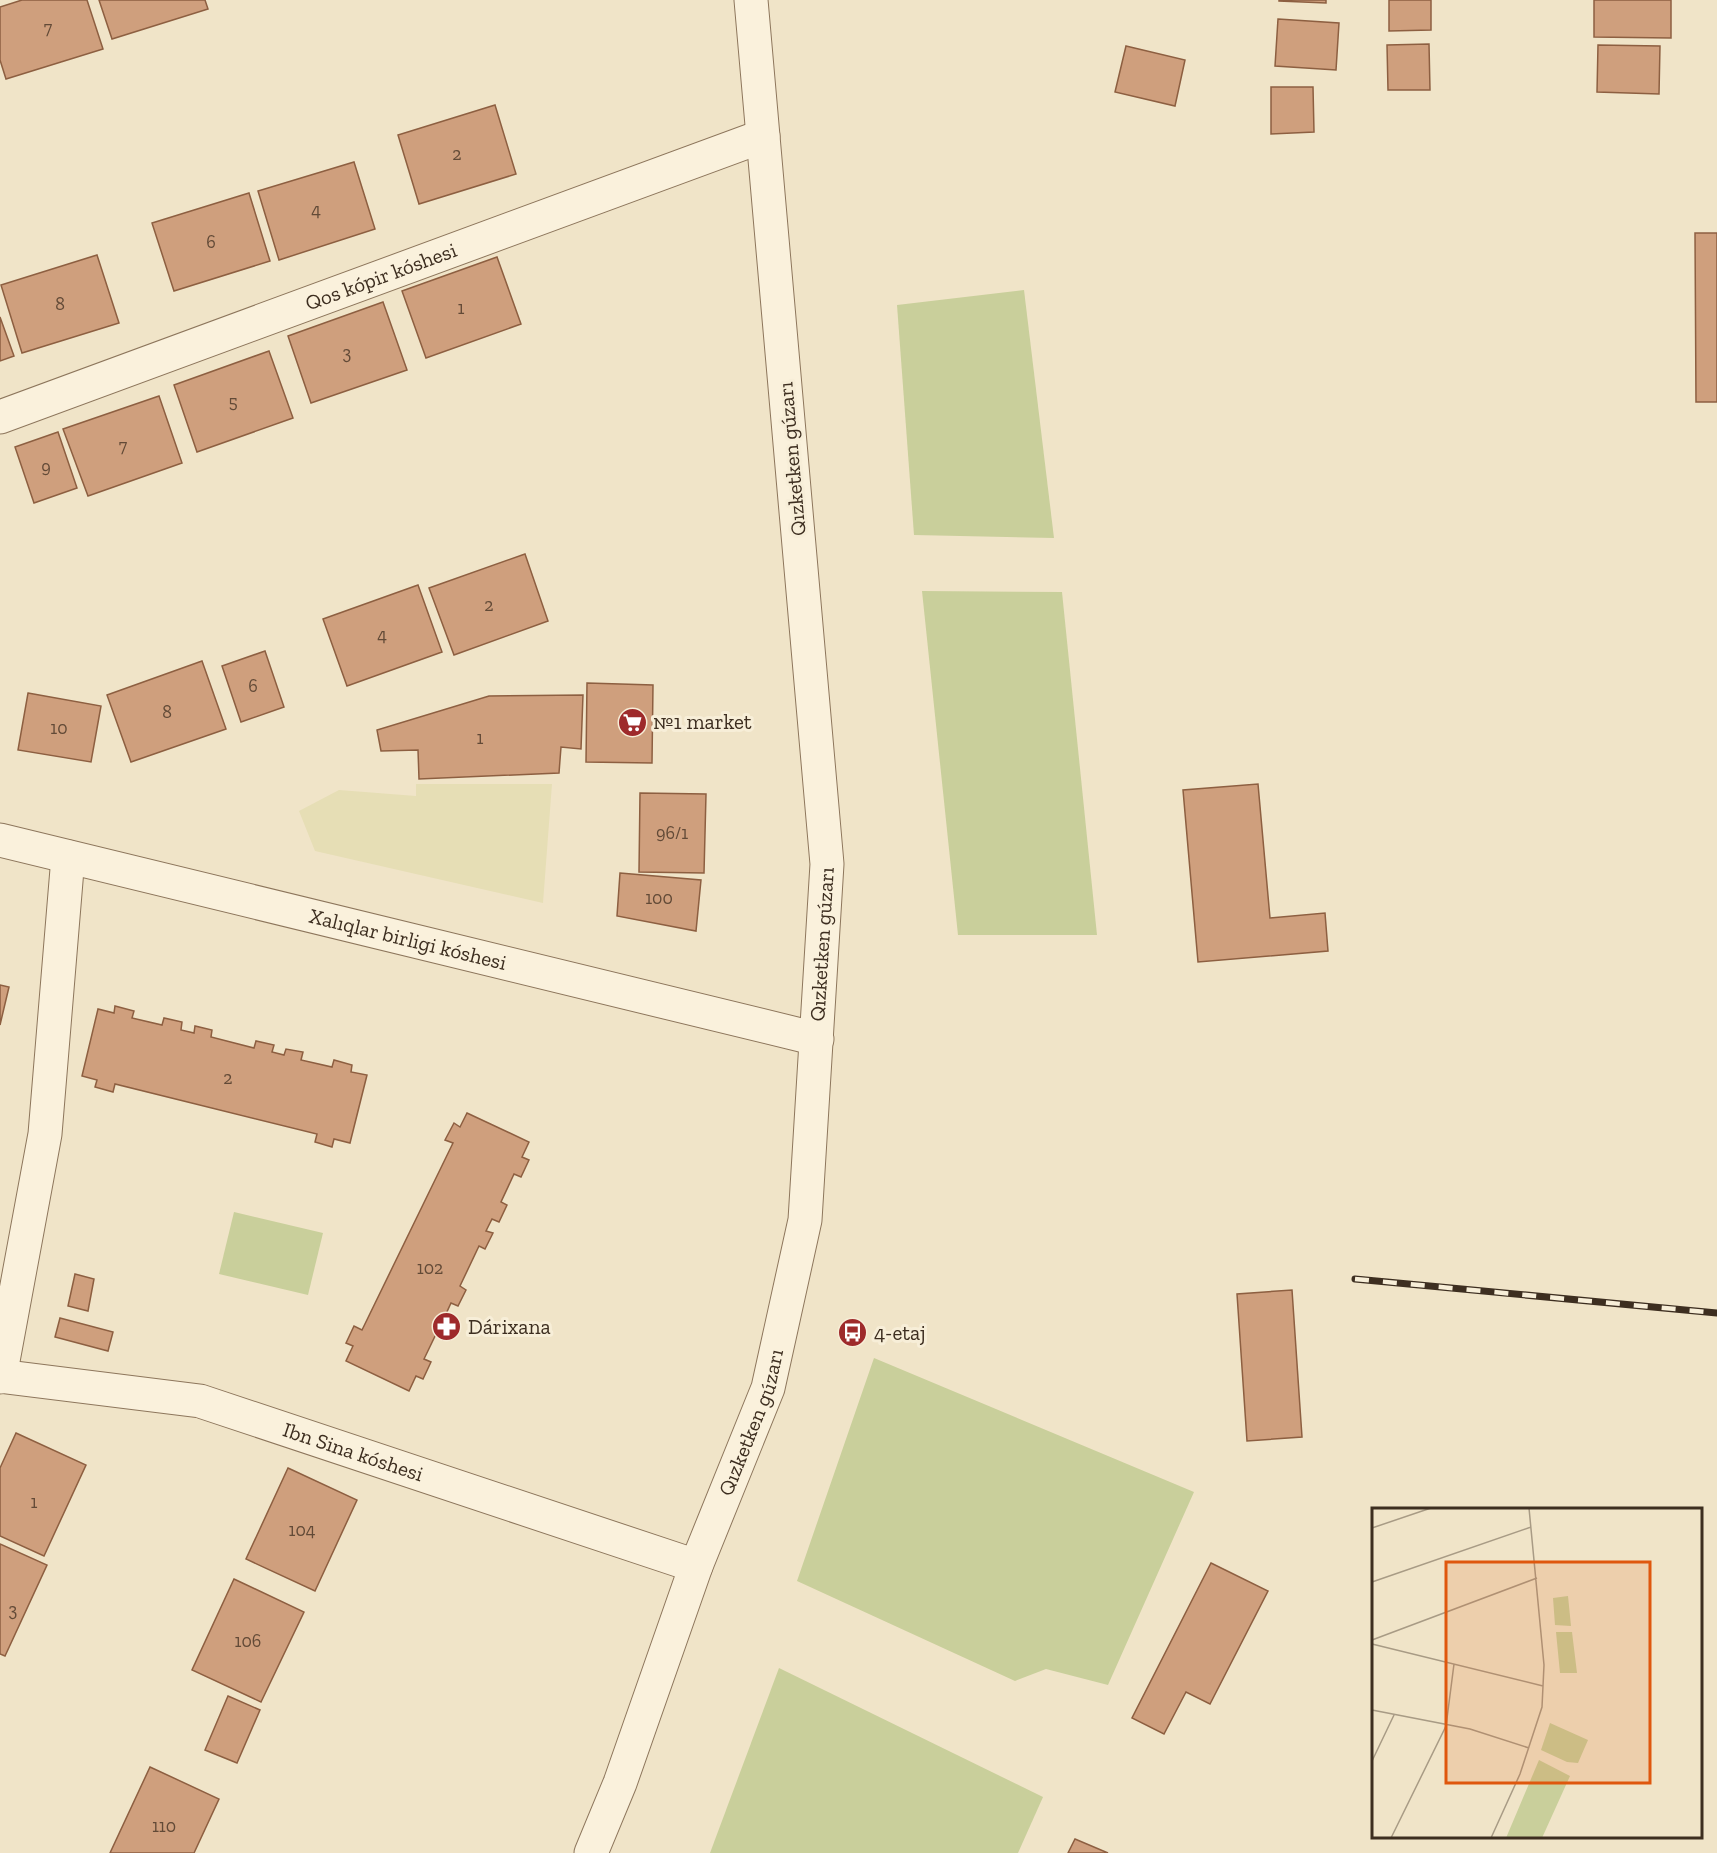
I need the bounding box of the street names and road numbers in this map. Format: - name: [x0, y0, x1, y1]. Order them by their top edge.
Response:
- street label: Qos kópir kóshesi: [302, 237, 460, 316]
- street label: Qızketken gúzarı: [772, 381, 811, 537]
- street label: Qızketken gúzarı: [804, 866, 839, 1022]
- street label: Xalıqlar birligi kóshesi: [307, 903, 509, 975]
- street label: Qızketken gúzarı: [713, 1346, 788, 1499]
- street label: Ibn Sina kóshesi: [280, 1417, 427, 1486]

